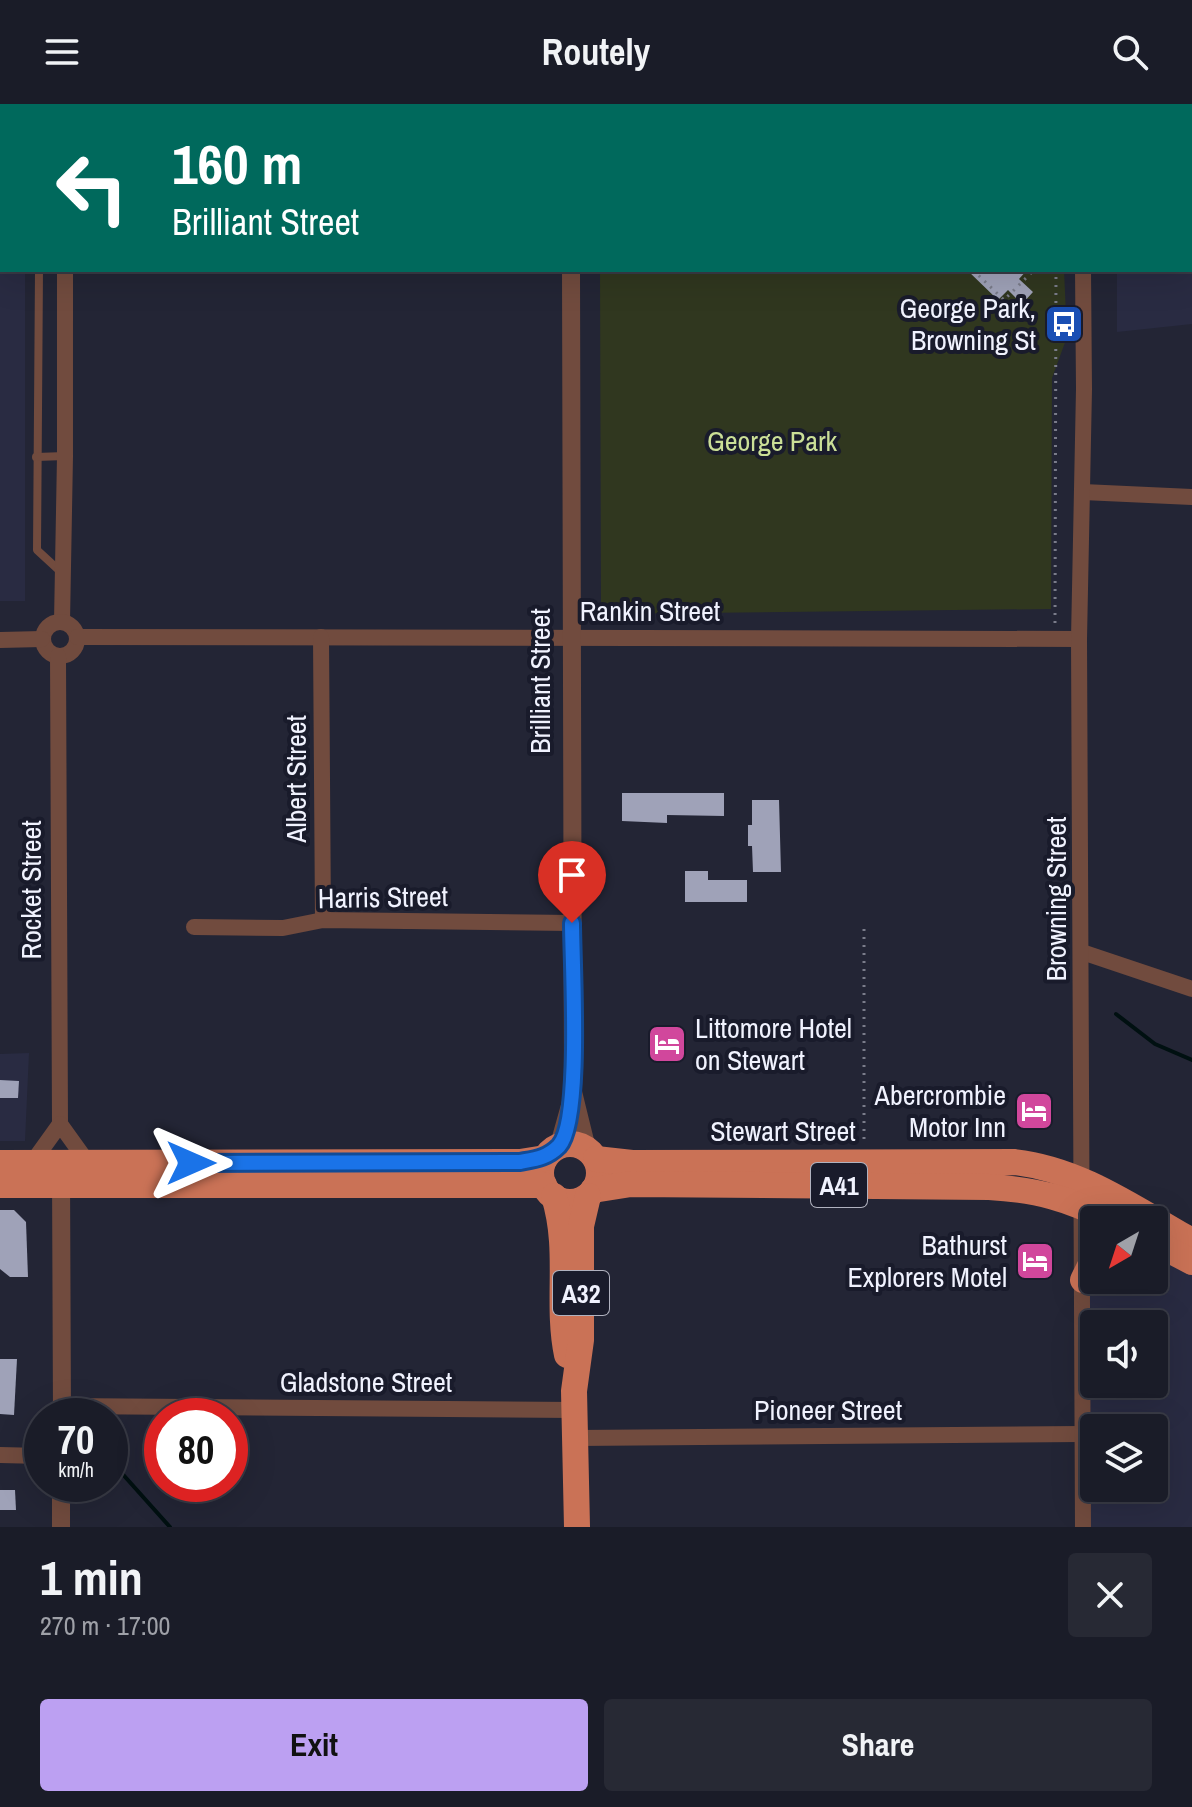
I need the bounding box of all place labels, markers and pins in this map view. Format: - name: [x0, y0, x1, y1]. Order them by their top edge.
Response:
- place label: George Park, Browning St: [899, 289, 1036, 359]
- bus stop icon: George Park, Browning St: [1043, 303, 1085, 345]
- pin: [538, 841, 606, 923]
- place label: Littomore Hotel on Stewart: [695, 1009, 852, 1079]
- hotel icon: Littomore Hotel on Stewart: [646, 1023, 688, 1065]
- place label: Abercrombie Motor Inn: [874, 1076, 1006, 1146]
- hotel icon: Abercrombie Motor Inn: [1013, 1090, 1055, 1132]
- place label: Bathurst Explorers Motel: [848, 1226, 1007, 1296]
- hotel icon: Bathurst Explorers Motel: [1014, 1240, 1056, 1282]

